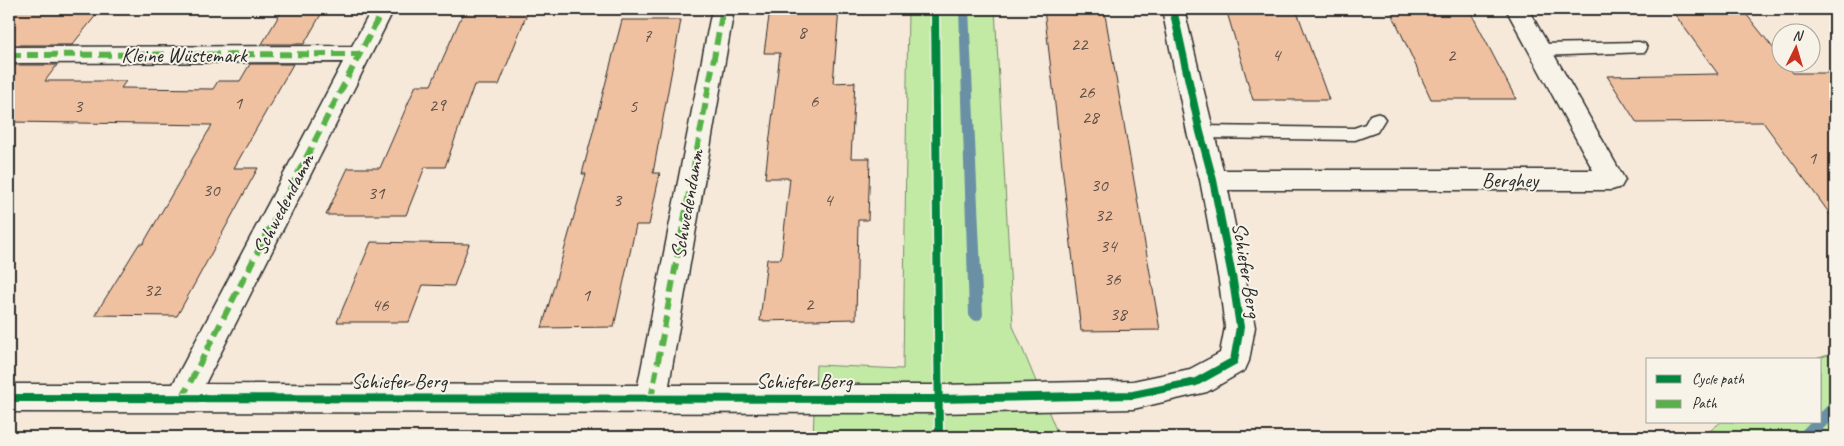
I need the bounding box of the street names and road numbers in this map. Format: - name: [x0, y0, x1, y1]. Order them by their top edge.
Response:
- street label: Kleine Wüstemark: [121, 42, 248, 68]
- street label: Schwedendamm: [665, 146, 710, 261]
- street label: Schwedendamm: [246, 148, 320, 259]
- street label: Berghey: [1482, 167, 1540, 193]
- street label: Schiefer Berg: [1227, 221, 1268, 321]
- street label: Schiefer Berg: [351, 368, 448, 394]
- street label: Schiefer Berg: [756, 368, 853, 394]

